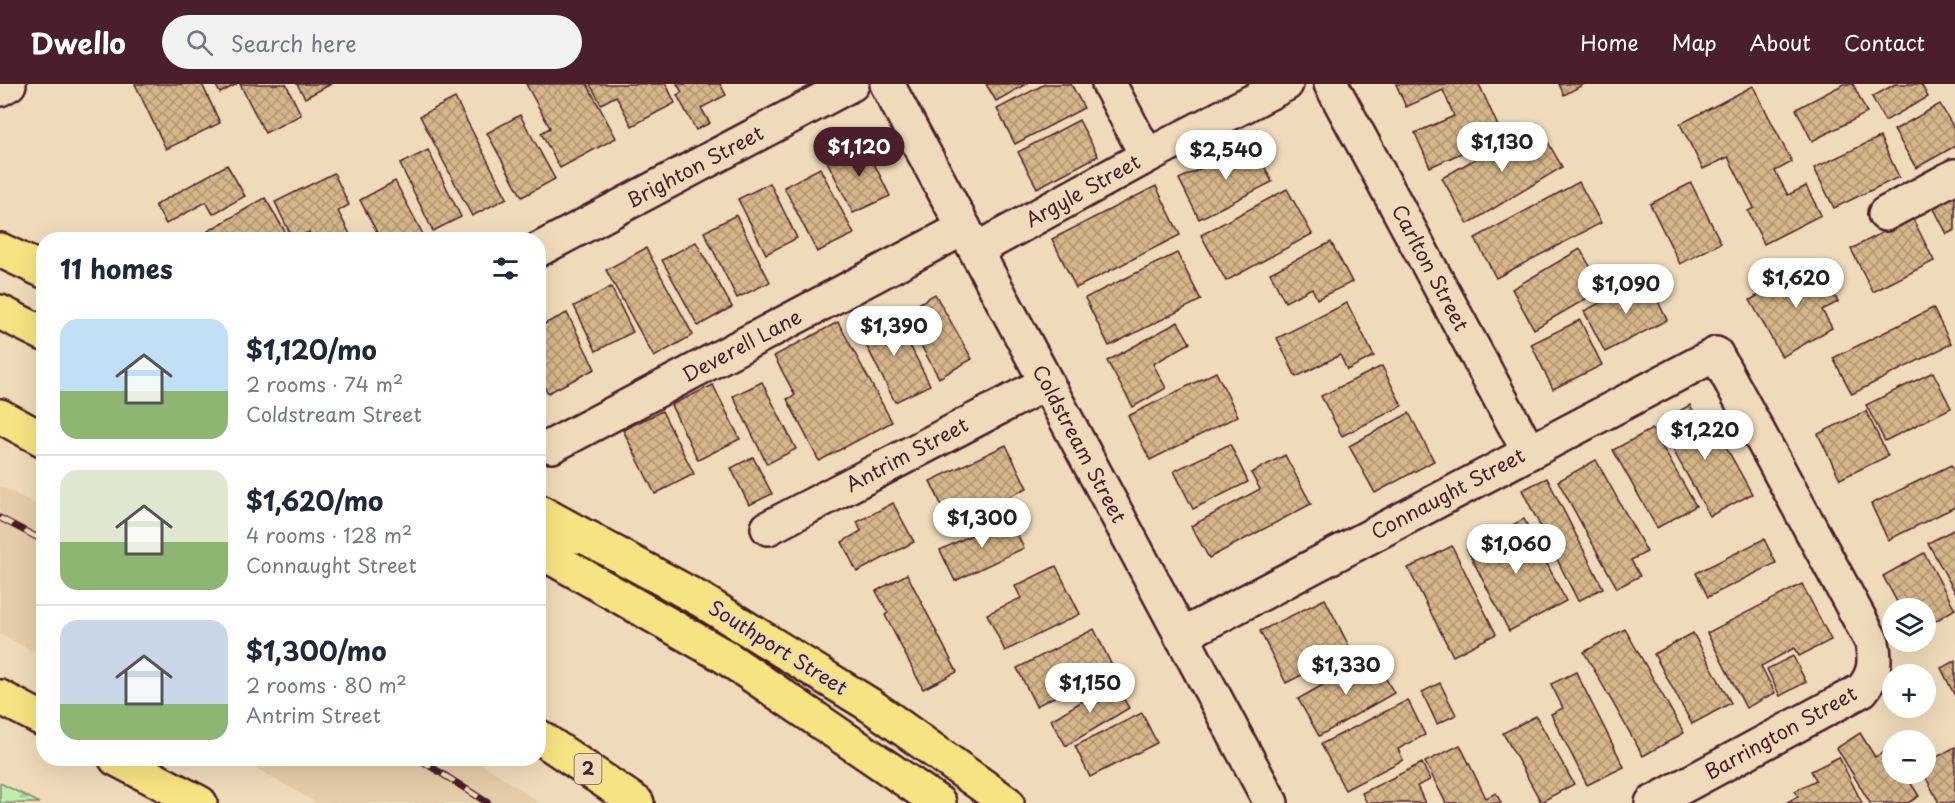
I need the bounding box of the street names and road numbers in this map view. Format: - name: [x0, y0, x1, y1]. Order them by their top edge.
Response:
- street label: Brighton Street: [621, 117, 768, 215]
- street label: Argyle Street: [1020, 146, 1146, 234]
- street label: Carlton Street: [1385, 199, 1477, 336]
- street label: Deverell Lane: [676, 301, 807, 389]
- street label: Coldstream Street: [1025, 359, 1134, 528]
- street label: Antrim Street: [840, 409, 973, 499]
- street label: Connaught Street: [1365, 440, 1530, 546]
- street label: Southport Street: [703, 592, 854, 702]
- street label: Barrington Street: [1699, 678, 1862, 786]
- road number: 2: [574, 754, 602, 784]

